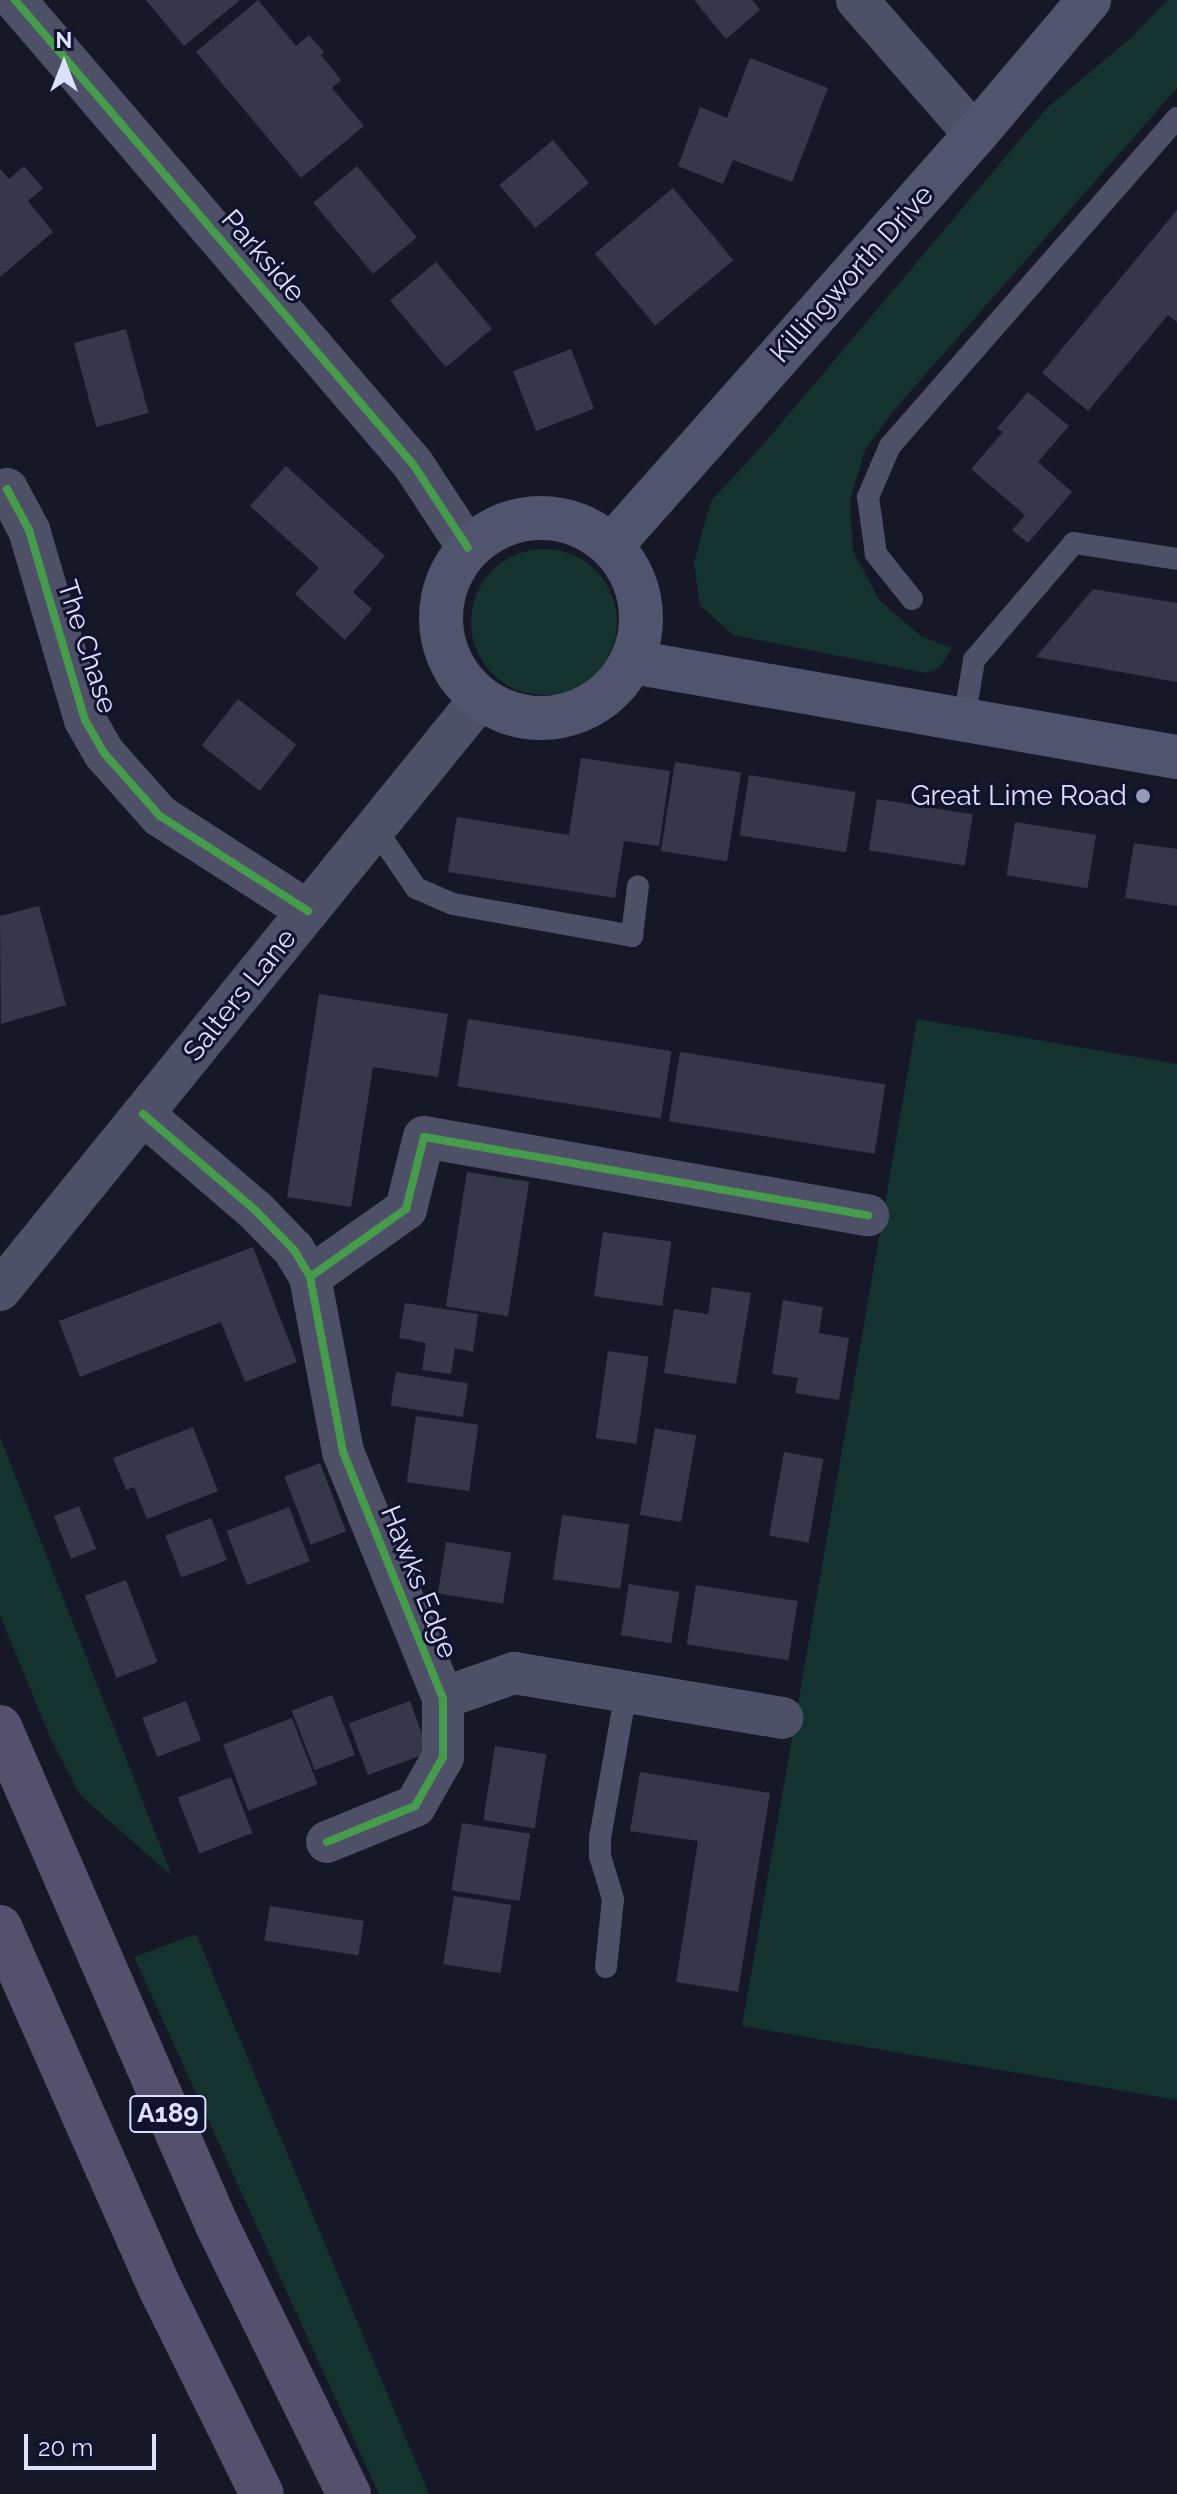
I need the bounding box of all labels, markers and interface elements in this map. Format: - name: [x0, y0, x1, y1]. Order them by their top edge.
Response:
- north arrow: [24, 24, 104, 104]
- text: N: [56, 27, 72, 53]
- street label: Killingworth Drive: [763, 178, 941, 370]
- street label: Parkside: [214, 203, 312, 309]
- street label: The Chase: [50, 576, 124, 718]
- place label: Great Lime Road: [911, 779, 1127, 813]
- marker: Great Lime Road: [1134, 787, 1152, 805]
- street label: Salters Lane: [177, 922, 303, 1068]
- street label: Hawks Edge: [373, 1501, 465, 1663]
- road number: A189: [128, 2092, 208, 2136]
- scale bar: [28, 2418, 160, 2468]
- text: 20 m: [38, 2433, 93, 2462]

